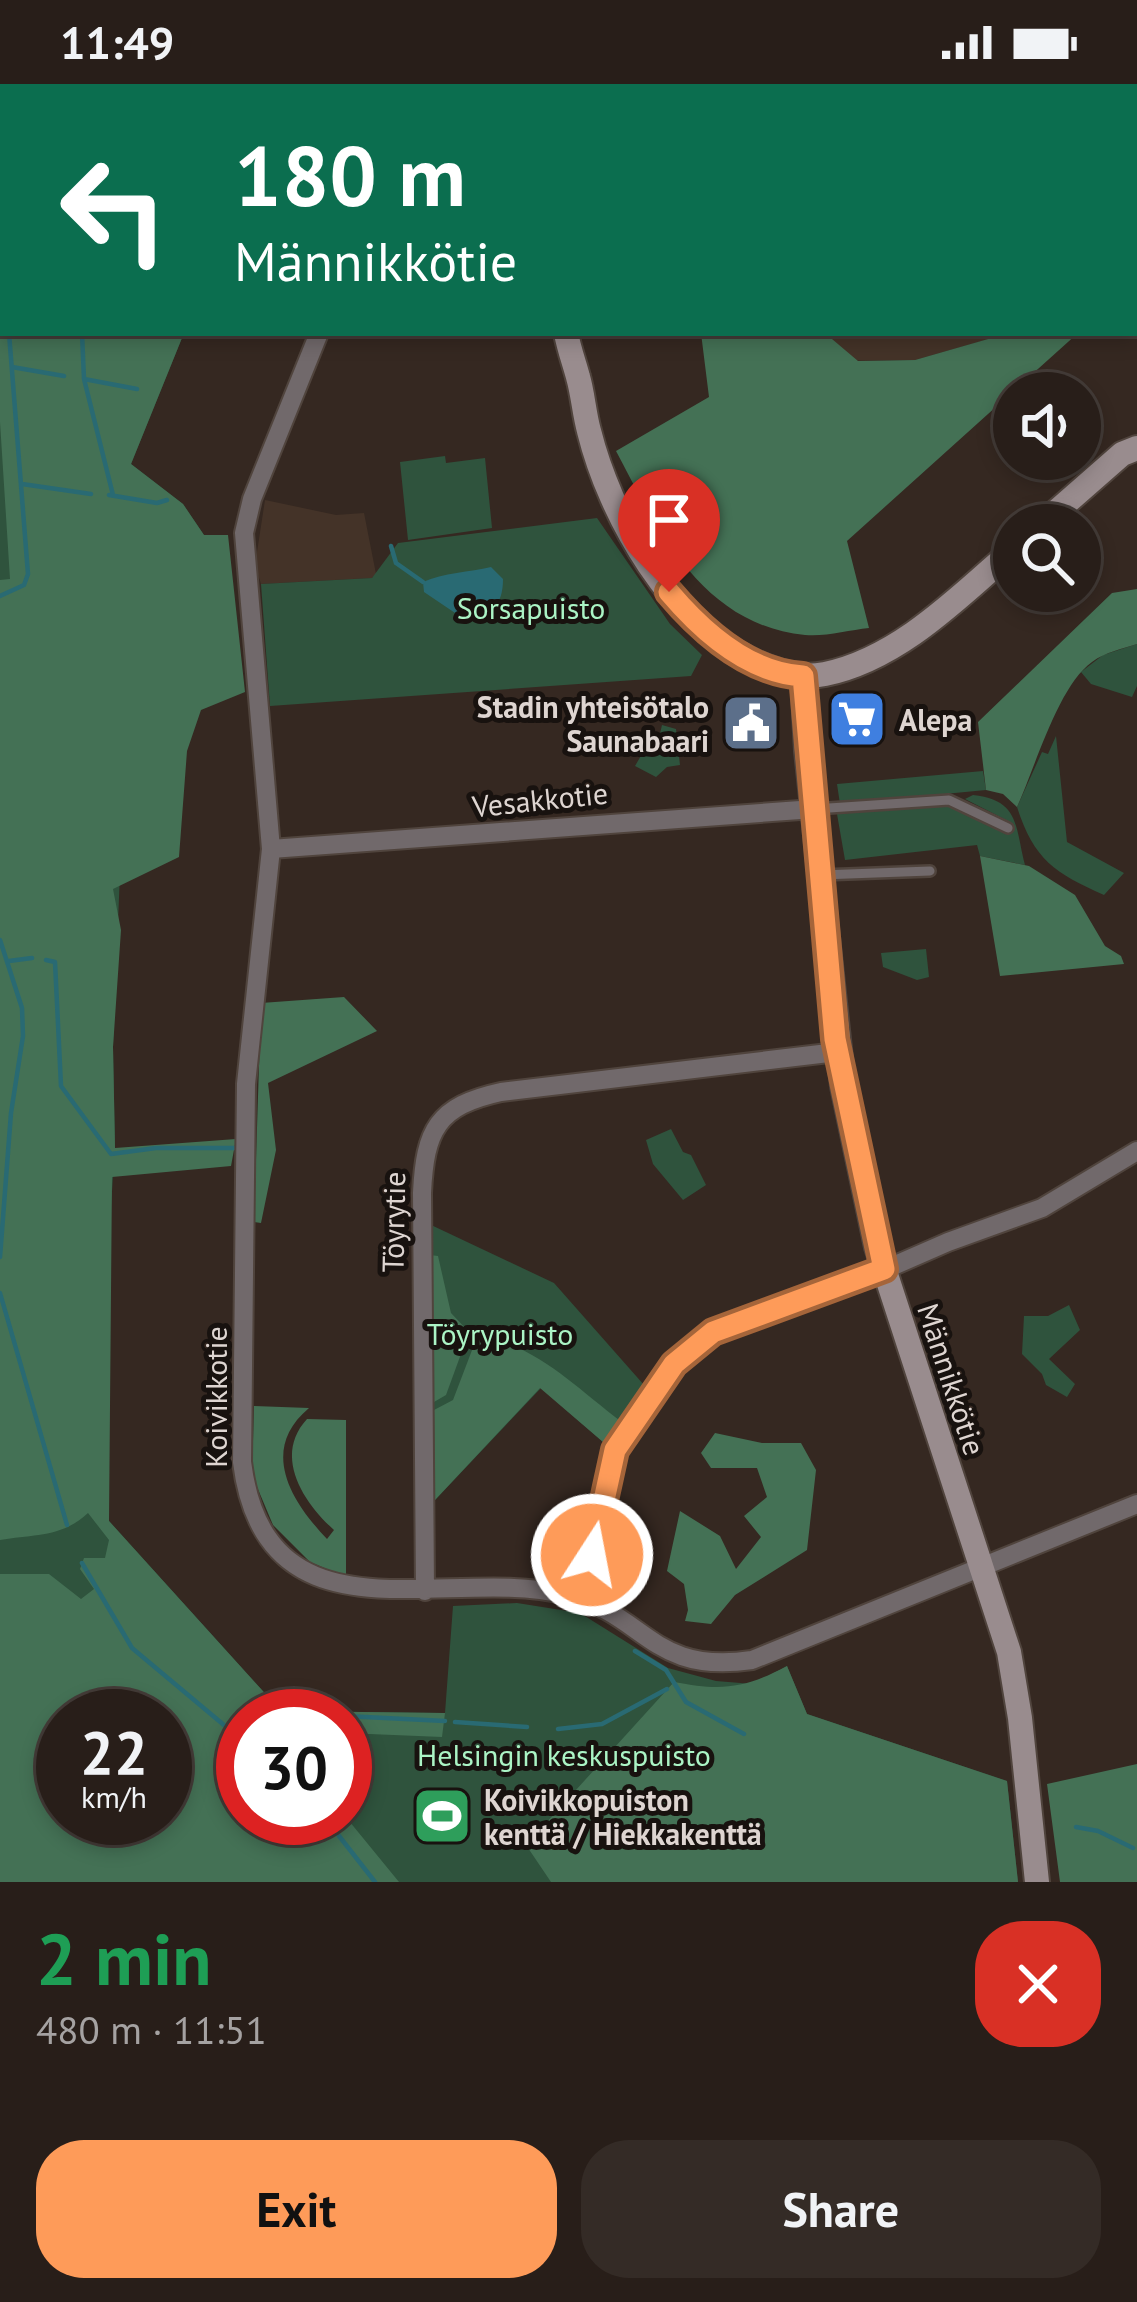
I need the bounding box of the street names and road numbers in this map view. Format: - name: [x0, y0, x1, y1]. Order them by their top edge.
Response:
- street label: Vesakkotie: [469, 773, 610, 826]
- street label: Töyrytie: [373, 1171, 413, 1273]
- street label: Männikkötie: [909, 1298, 995, 1460]
- street label: Koivikkotie: [196, 1326, 235, 1468]

